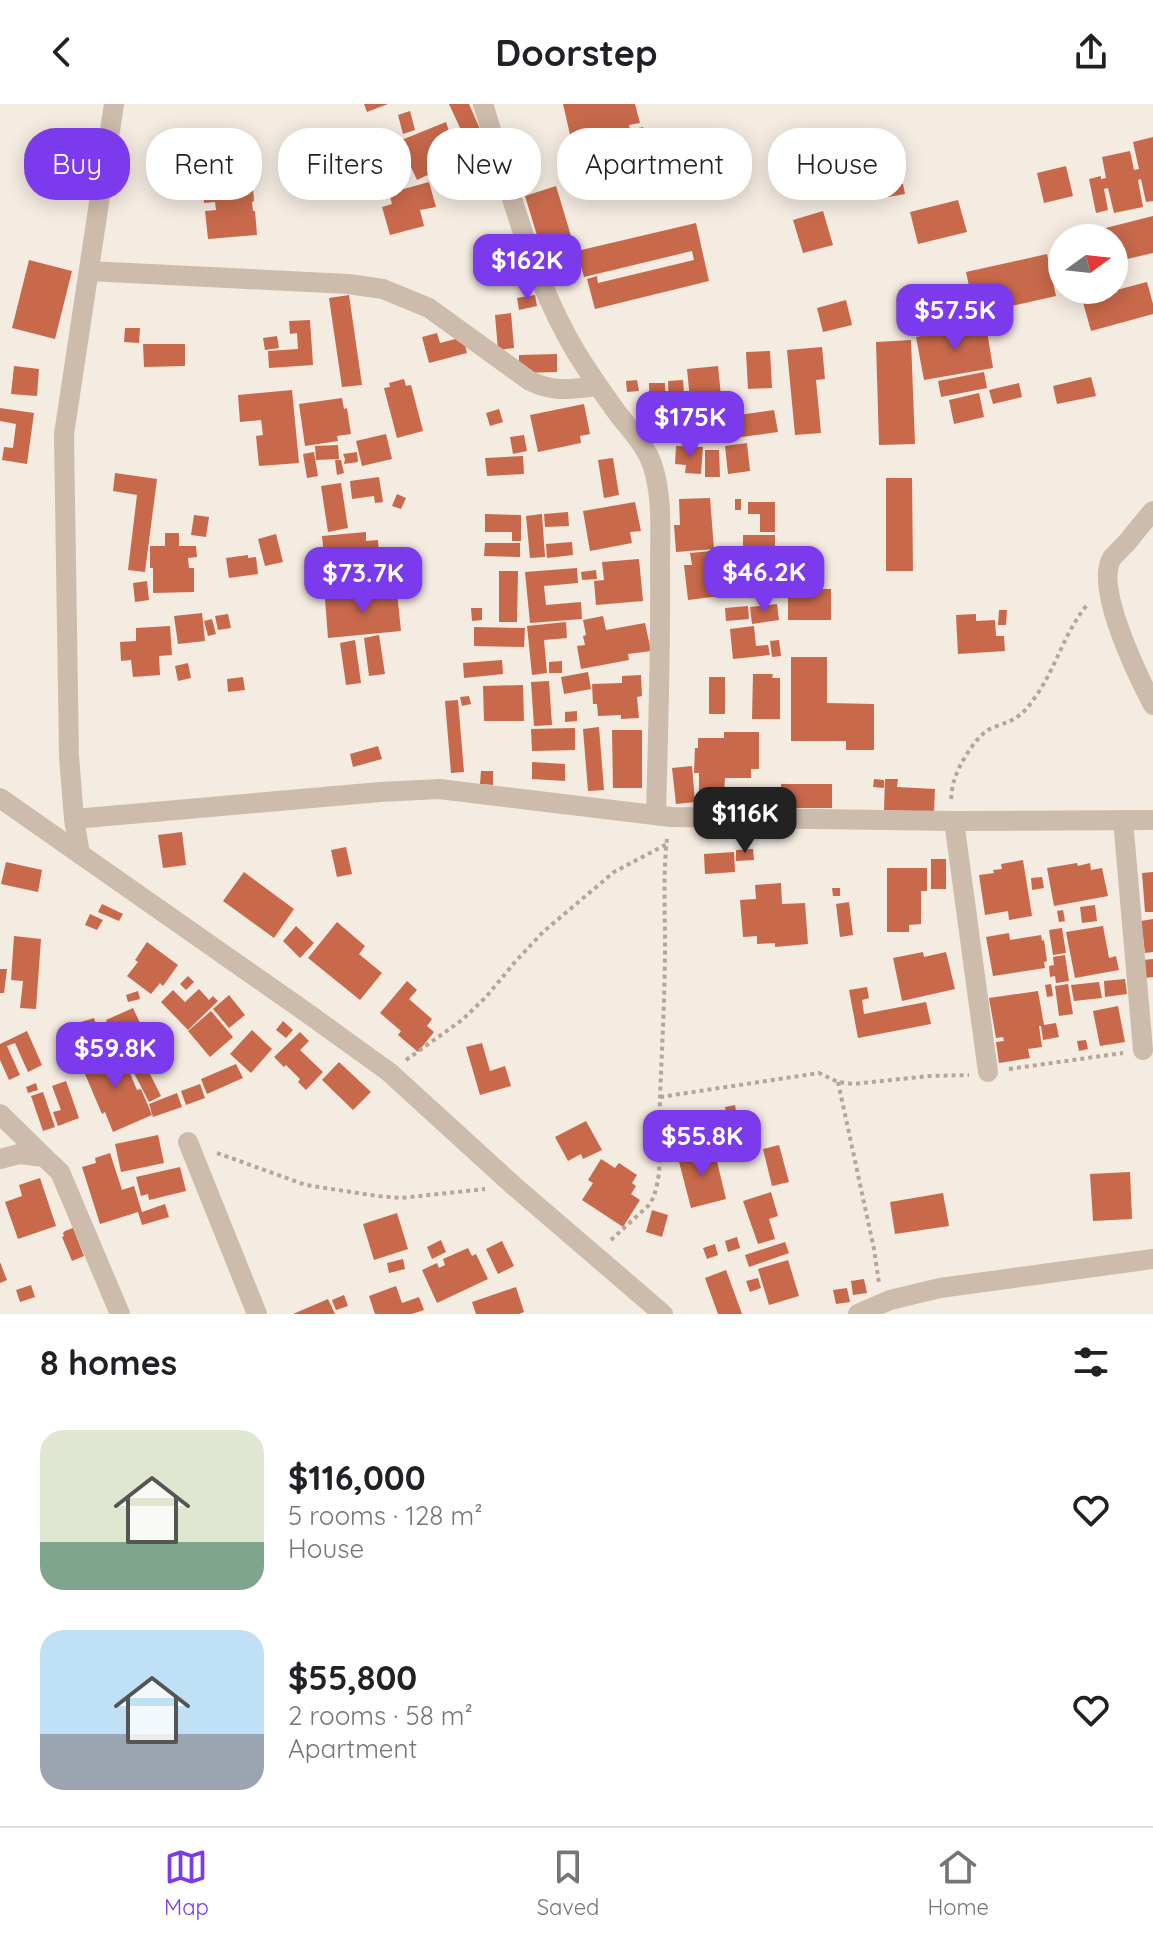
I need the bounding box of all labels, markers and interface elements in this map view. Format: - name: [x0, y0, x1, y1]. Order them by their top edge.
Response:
- icon: back: [40, 30, 84, 74]
- text: Doorstep: [495, 30, 658, 75]
- icon: share: [1069, 30, 1113, 74]
- chip: Buy: [24, 128, 130, 200]
- chip: Rent: [146, 128, 262, 200]
- chip: Filters: [278, 128, 411, 200]
- chip: New: [427, 128, 541, 200]
- chip: Apartment: [557, 128, 752, 200]
- chip: House: [768, 128, 906, 200]
- north arrow: [1048, 224, 1128, 304]
- map controls: [1048, 224, 1128, 304]
- pin: $162K: [471, 234, 583, 302]
- text: $162K: [491, 243, 563, 276]
- pin: $57.5K: [890, 284, 1020, 352]
- text: $57.5K: [914, 293, 996, 326]
- pin: $175K: [634, 391, 746, 459]
- text: $175K: [654, 400, 726, 433]
- pin: $46.2K: [699, 546, 829, 614]
- pin: $73.7K: [298, 547, 428, 615]
- text: $46.2K: [722, 555, 806, 588]
- text: $73.7K: [322, 556, 404, 589]
- pin: $116K: [689, 787, 801, 855]
- text: $116K: [711, 796, 779, 829]
- pin: $59.8K: [50, 1022, 180, 1090]
- text: $59.8K: [74, 1031, 156, 1064]
- pin: $55.8K: [637, 1110, 767, 1178]
- text: $55.8K: [661, 1119, 743, 1152]
- icon: filters: [1069, 1340, 1113, 1384]
- text: 8 homes: [40, 1341, 177, 1384]
- text: $116,000: [288, 1456, 426, 1499]
- icon: home: [104, 1462, 200, 1558]
- icon: heart: [1069, 1488, 1113, 1532]
- text: 5 rooms · 128 m²: [288, 1499, 482, 1532]
- text: House: [288, 1532, 364, 1565]
- text: $55,800: [288, 1656, 417, 1699]
- icon: home: [104, 1662, 200, 1758]
- icon: heart: [1069, 1688, 1113, 1732]
- text: 2 rooms · 58 m²: [288, 1699, 473, 1732]
- text: Apartment: [288, 1732, 417, 1765]
- tab: Map: [164, 1845, 209, 1921]
- tab: Saved: [537, 1845, 599, 1921]
- tab: Home: [927, 1845, 989, 1921]

